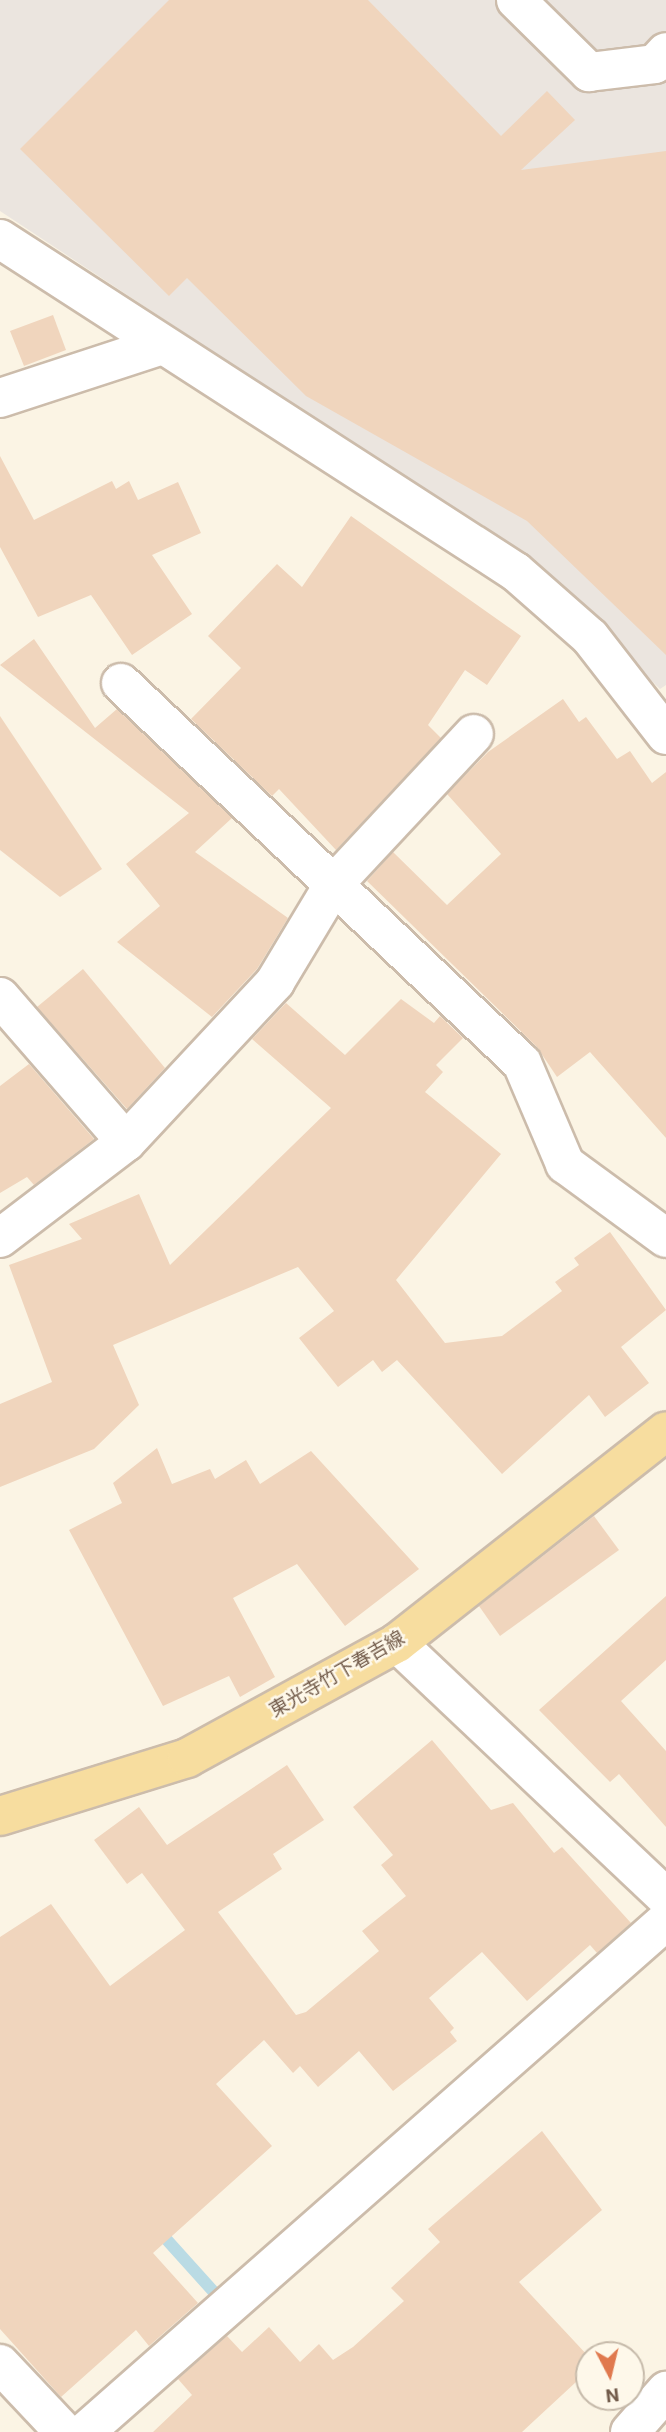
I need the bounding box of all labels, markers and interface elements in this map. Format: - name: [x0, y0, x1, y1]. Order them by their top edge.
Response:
- street label: 東光寺竹下春吉線: [265, 1626, 409, 1722]
- north arrow: [575, 2341, 645, 2411]
- text: N: [604, 2383, 620, 2408]

